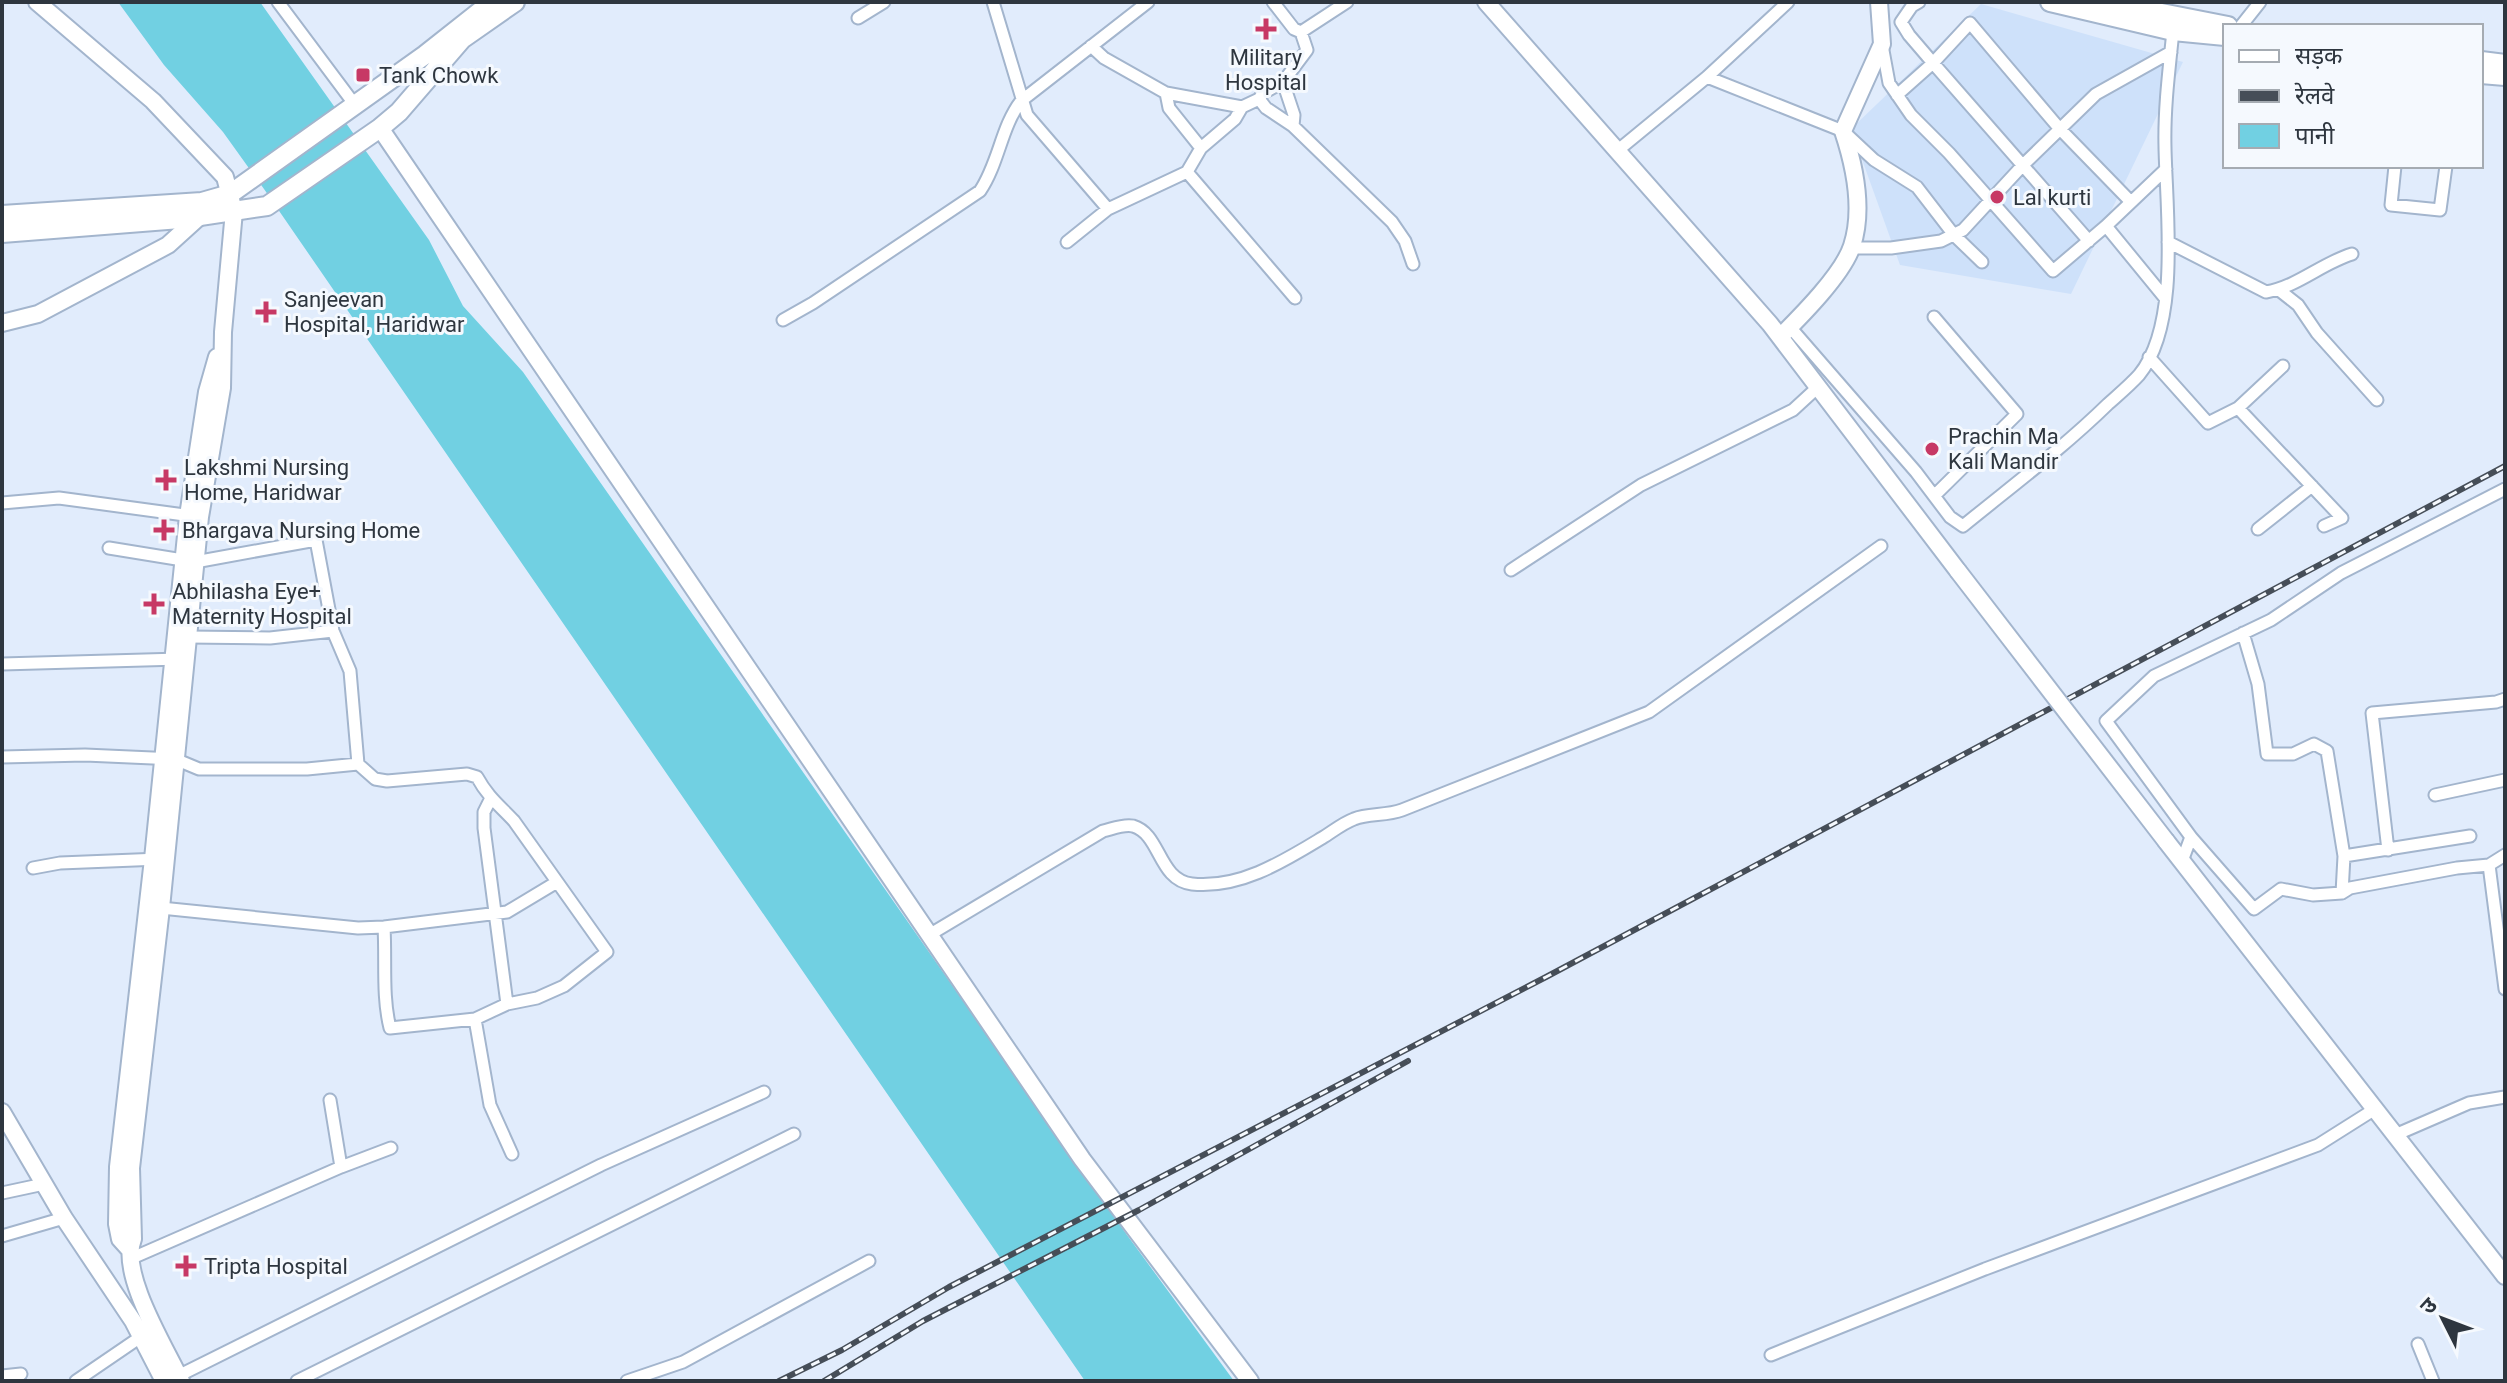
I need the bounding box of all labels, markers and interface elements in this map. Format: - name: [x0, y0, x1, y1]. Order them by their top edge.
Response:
- marker: Military Hospital: [1255, 18, 1277, 40]
- legend: [2223, 24, 2483, 168]
- text: सड़क: [2295, 42, 2343, 70]
- place label: Military Hospital: [1225, 45, 1307, 95]
- place label: Tank Chowk: [379, 63, 499, 88]
- marker: Tank Chowk: [354, 66, 372, 84]
- text: रेलवे: [2294, 82, 2335, 110]
- text: पानी: [2295, 122, 2335, 150]
- place label: Lal kurti: [2013, 185, 2091, 210]
- marker: Lal kurti: [1988, 188, 2006, 206]
- place label: Sanjeevan Hospital, Haridwar: [284, 287, 465, 337]
- marker: Sanjeevan Hospital, Haridwar: [255, 301, 277, 323]
- place label: Prachin Ma Kali Mandir: [1948, 424, 2059, 474]
- marker: Prachin Ma Kali Mandir: [1923, 440, 1941, 458]
- place label: Lakshmi Nursing Home, Haridwar: [184, 455, 349, 505]
- marker: Lakshmi Nursing Home, Haridwar: [155, 469, 177, 491]
- place label: Bhargava Nursing Home: [182, 518, 420, 543]
- marker: Bhargava Nursing Home: [153, 519, 175, 541]
- place label: Abhilasha Eye+ Maternity Hospital: [172, 579, 352, 629]
- marker: Abhilasha Eye+ Maternity Hospital: [143, 593, 165, 615]
- place label: Tripta Hospital: [204, 1254, 348, 1279]
- marker: Tripta Hospital: [175, 1255, 197, 1277]
- north arrow: [2403, 1279, 2483, 1359]
- text: उ: [2415, 1292, 2443, 1319]

